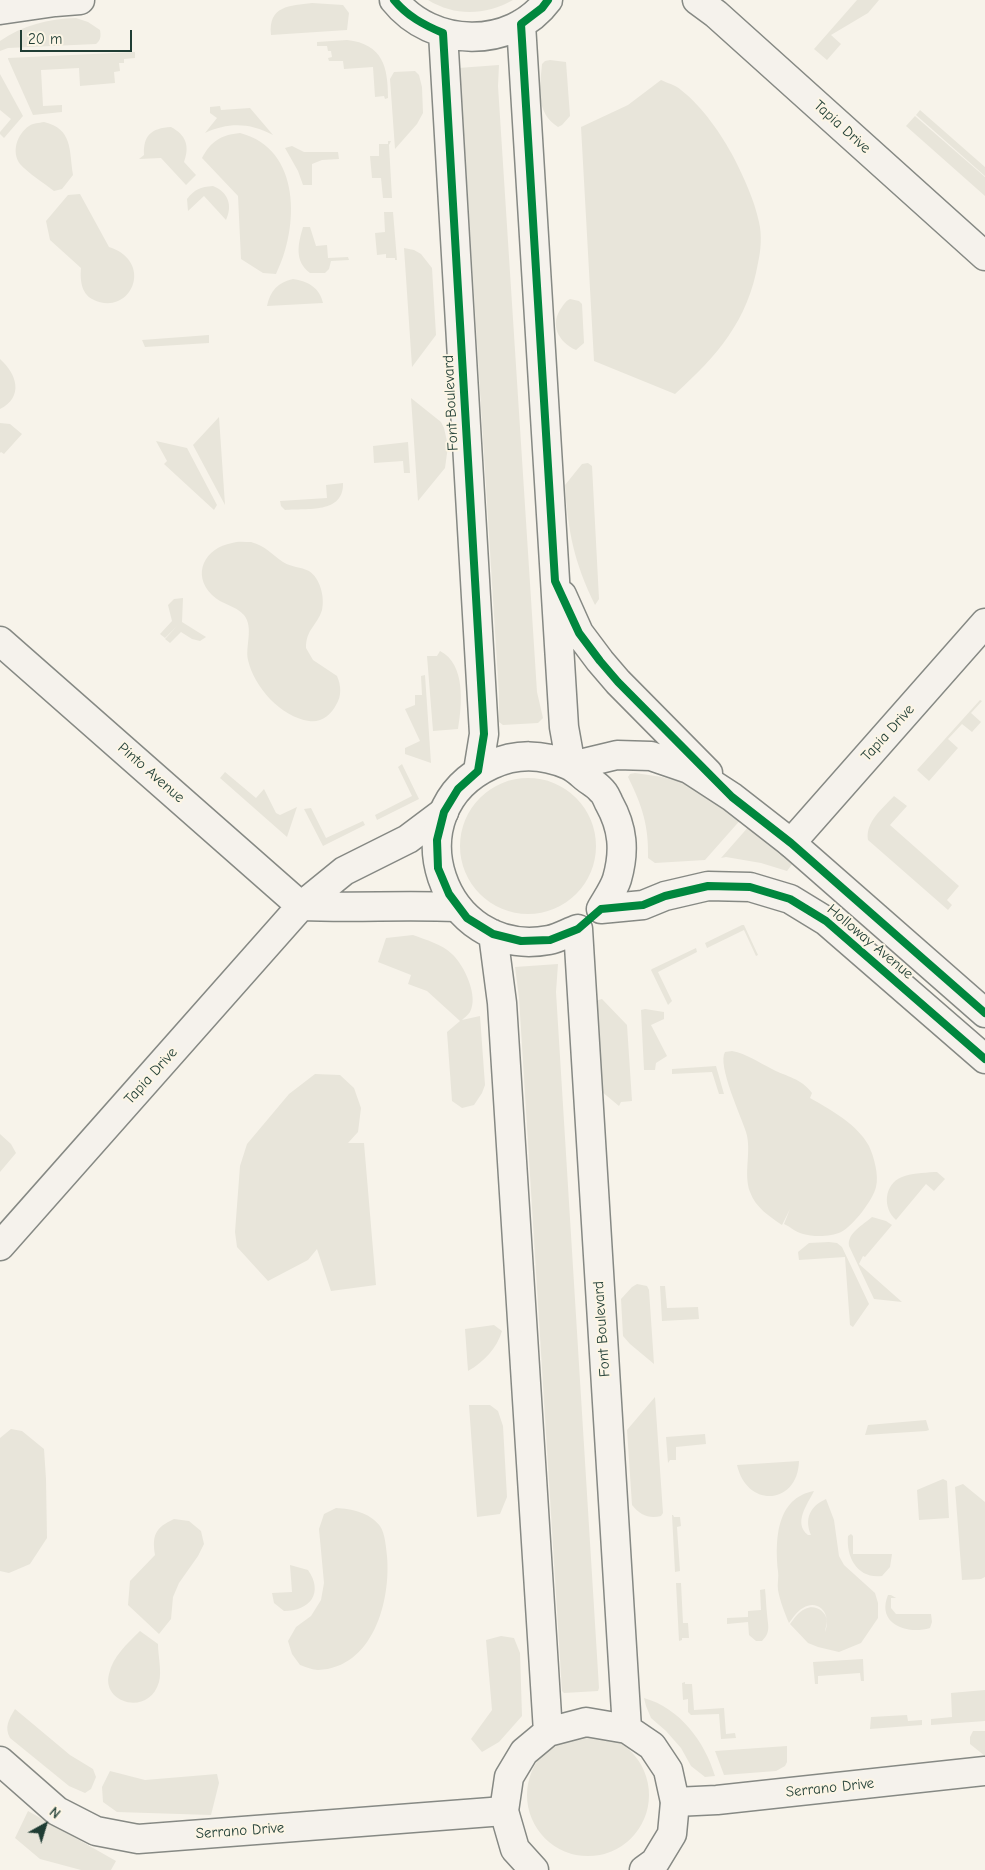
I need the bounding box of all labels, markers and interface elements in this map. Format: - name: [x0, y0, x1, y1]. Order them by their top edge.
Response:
- scale bar: [22, 20, 135, 52]
- text: 20 m: [28, 30, 62, 48]
- street label: Tapia Drive: [810, 97, 874, 157]
- street label: Font Boulevard: [439, 354, 463, 452]
- street label: Tapia Drive: [858, 701, 918, 765]
- street label: Pinto Avenue: [114, 739, 188, 807]
- street label: Holloway Avenue: [823, 901, 917, 983]
- street label: Tapia Drive: [121, 1044, 181, 1108]
- street label: Font Boulevard: [590, 1280, 614, 1378]
- street label: Serrano Drive: [785, 1774, 875, 1802]
- north arrow: [20, 1800, 70, 1850]
- text: N: [46, 1803, 64, 1822]
- street label: Serrano Drive: [195, 1819, 285, 1843]

